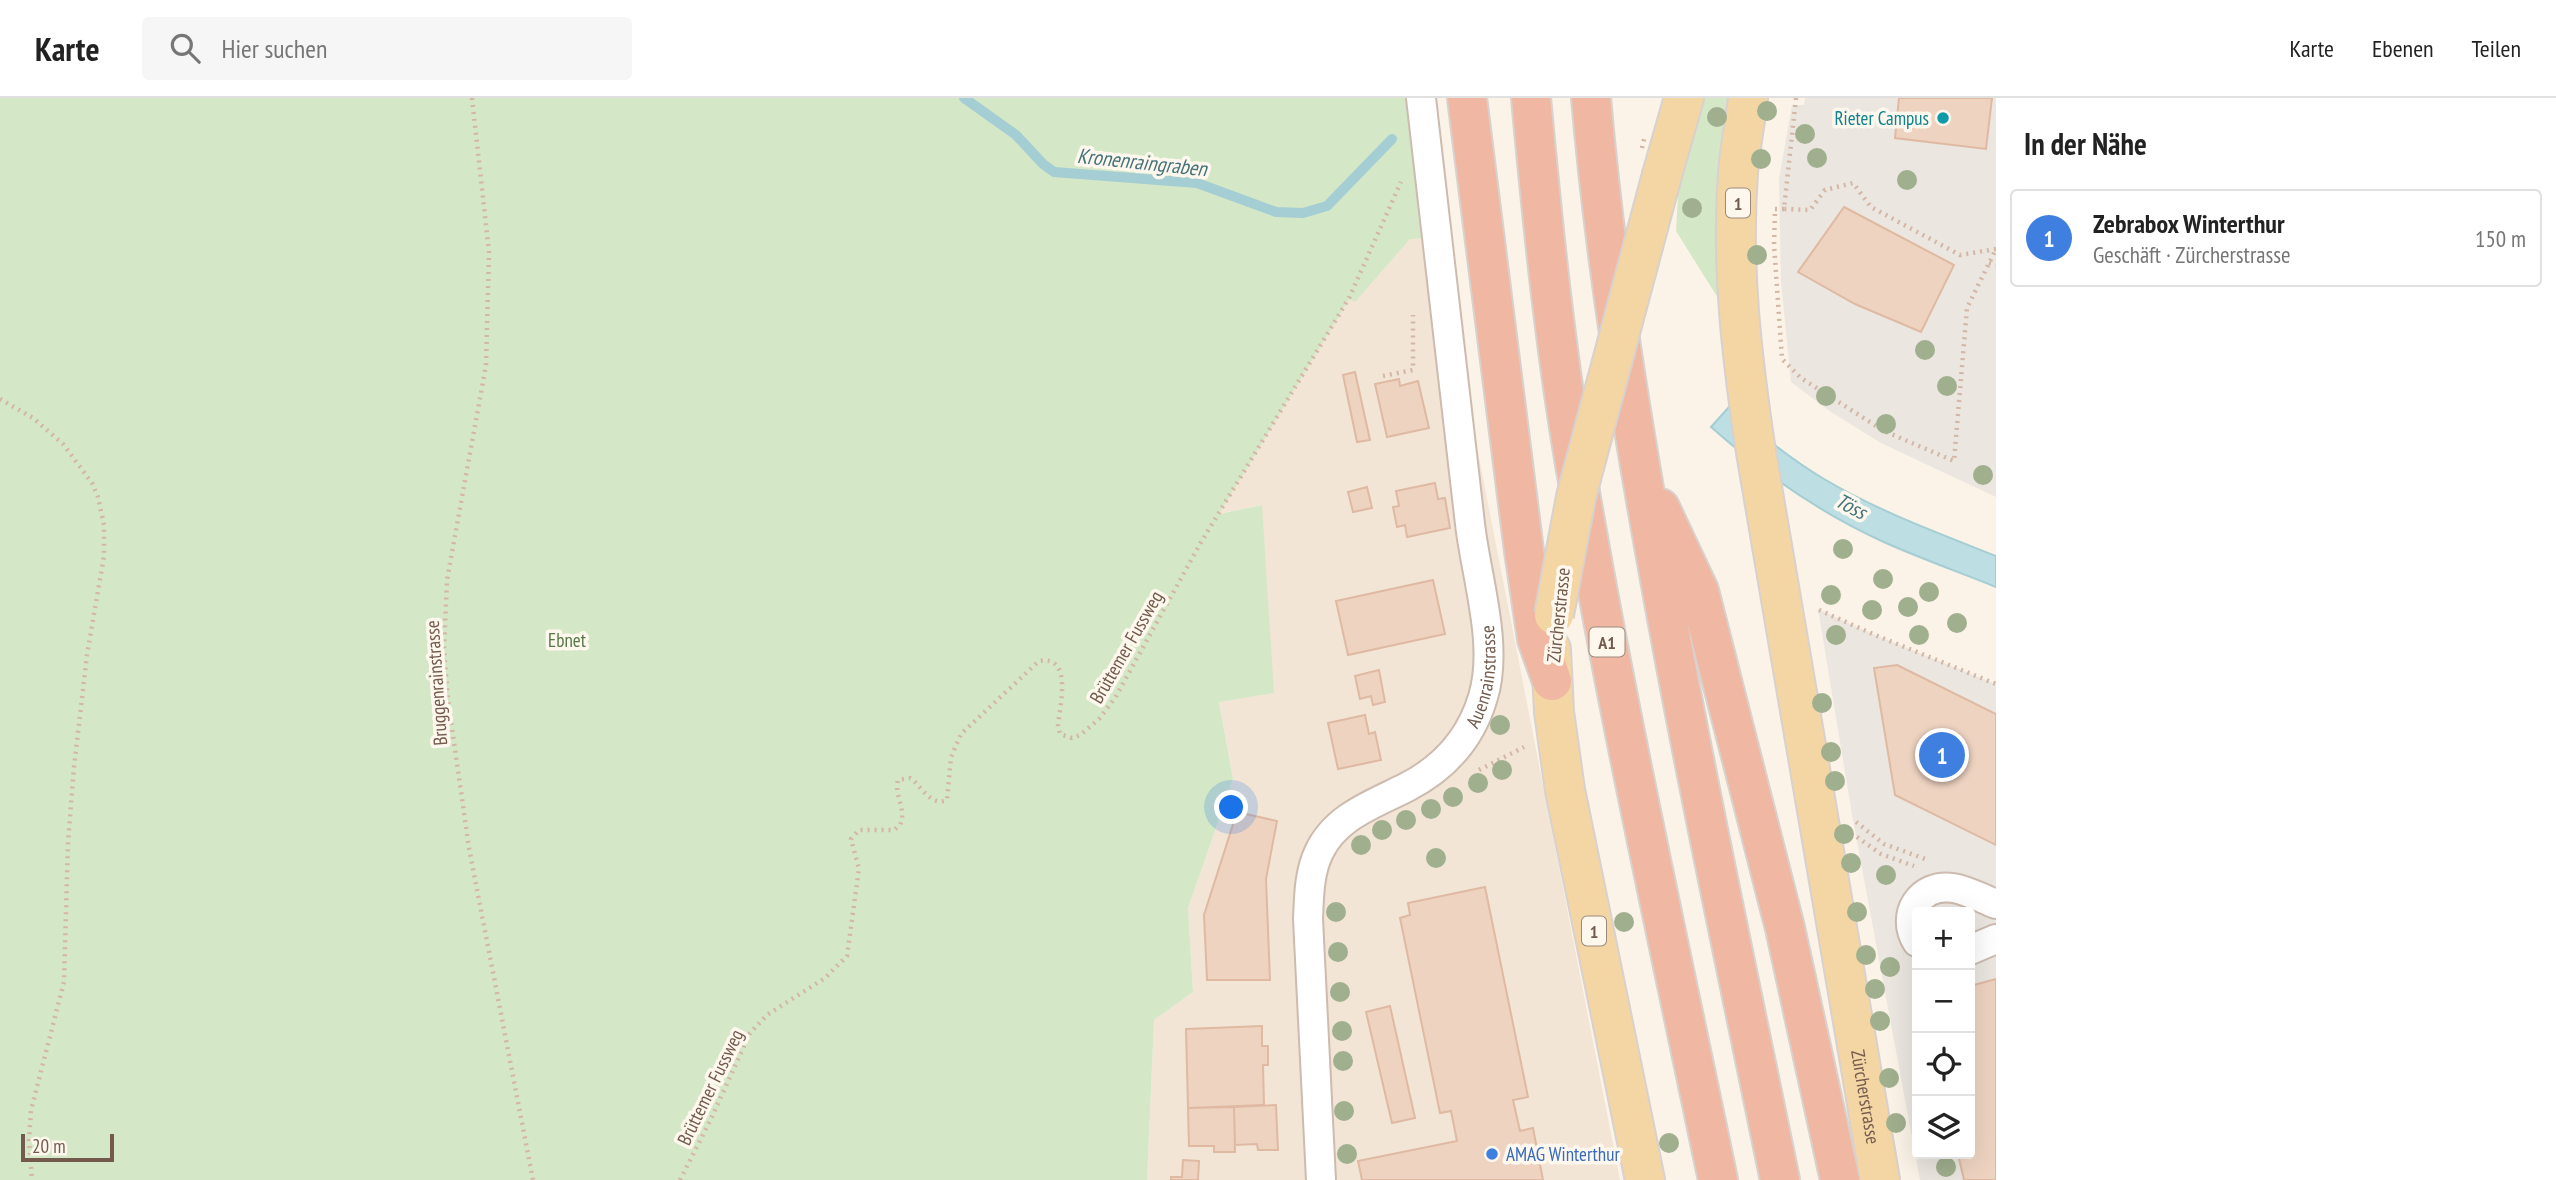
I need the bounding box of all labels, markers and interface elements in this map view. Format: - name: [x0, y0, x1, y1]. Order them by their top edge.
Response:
- search box: [142, 17, 632, 80]
- text: Karte: [35, 27, 100, 70]
- icon: search: [166, 29, 204, 67]
- text: Hier suchen: [222, 32, 327, 65]
- text: Karte: [2290, 33, 2334, 64]
- text: Ebenen: [2372, 33, 2434, 64]
- text: Teilen: [2472, 33, 2521, 64]
- place label: Rieter Campus: [1834, 106, 1929, 130]
- marker: Rieter Campus: [1935, 110, 1951, 126]
- text: In der Nähe: [2024, 124, 2147, 163]
- water label: Kronenraingraben: [1076, 142, 1210, 182]
- road number: 1: [1726, 188, 1750, 218]
- text: Zebrabox Winterthur: [2093, 207, 2285, 240]
- text: 1: [2044, 224, 2055, 253]
- text: 150 m: [2475, 224, 2526, 253]
- text: Geschäft · Zürcherstrasse: [2093, 240, 2290, 269]
- water label: Töss: [1831, 487, 1873, 526]
- street label: Zürcherstrasse: [1541, 566, 1575, 664]
- street label: Brüttemer Fussweg: [1084, 586, 1168, 708]
- street label: Bruggenrainstrasse: [420, 619, 452, 746]
- street label: Auenrainstrasse: [1460, 624, 1501, 732]
- park label: Ebnet: [548, 628, 587, 652]
- road number: A1: [1590, 628, 1624, 656]
- pin: 1: [1919, 729, 1965, 781]
- your location: [1214, 790, 1248, 824]
- map controls: [1912, 907, 1975, 1159]
- button: +: [1912, 907, 1975, 970]
- road number: 1: [1582, 916, 1606, 946]
- button: −: [1912, 970, 1975, 1033]
- street label: Brüttemer Fussweg: [672, 1025, 748, 1149]
- button: locate: [1912, 1033, 1975, 1096]
- street label: Zürcherstrasse: [1846, 1048, 1886, 1146]
- button: layers: [1912, 1096, 1975, 1159]
- scale bar: [21, 1131, 114, 1163]
- text: 20 m: [32, 1134, 66, 1158]
- place label: AMAG Winterthur: [1506, 1142, 1620, 1166]
- marker: AMAG Winterthur: [1484, 1146, 1500, 1162]

